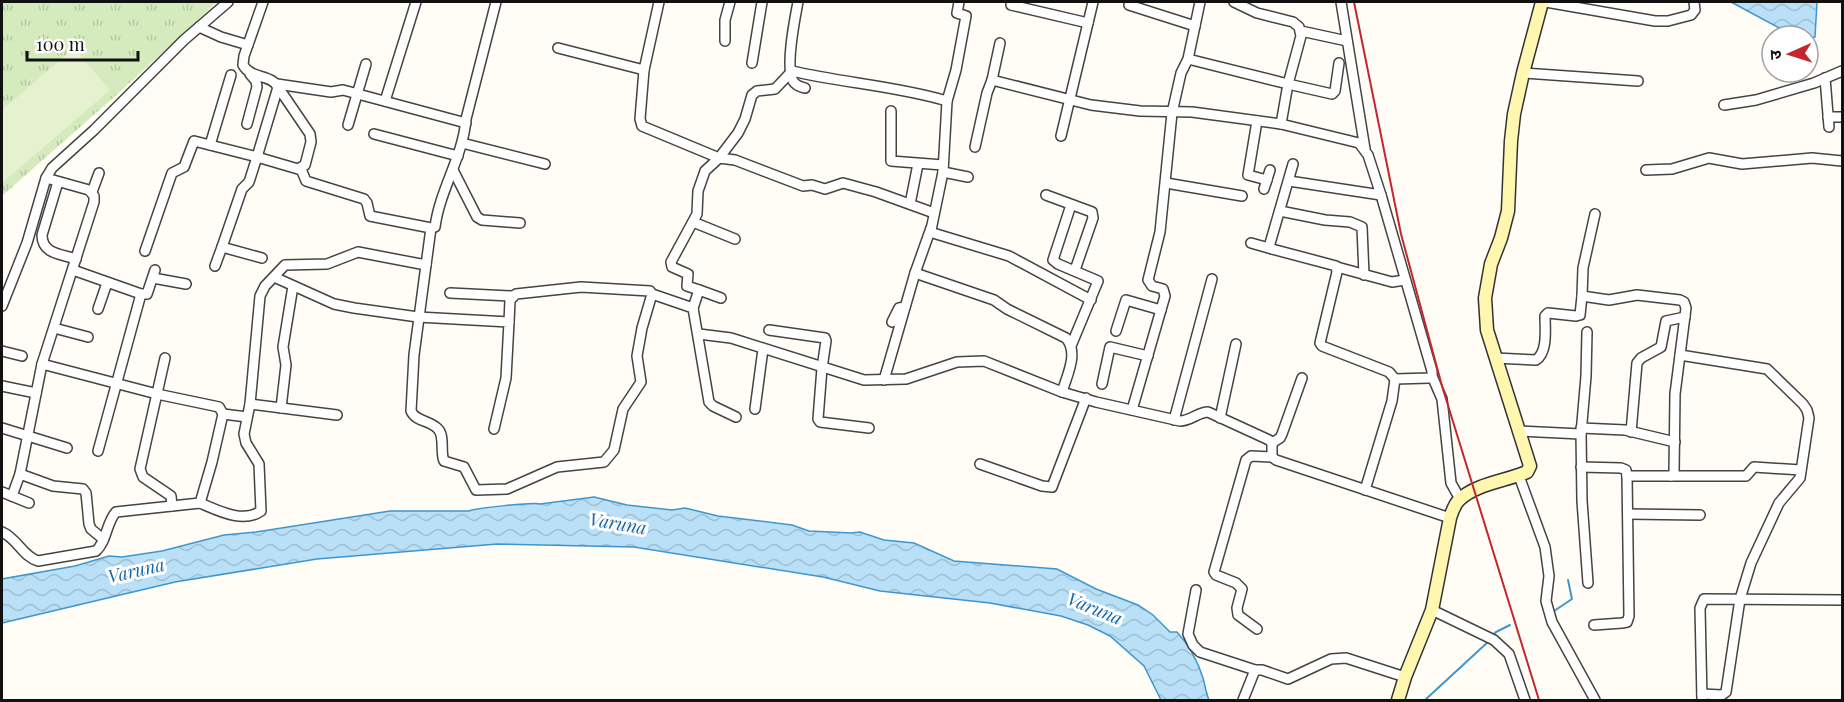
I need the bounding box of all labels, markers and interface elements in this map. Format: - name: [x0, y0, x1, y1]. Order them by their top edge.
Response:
- scale bar: [27, 24, 138, 62]
- north arrow: [1760, 24, 1820, 84]
- text: 100 m: [36, 32, 85, 56]
- text: उ: [1764, 49, 1785, 60]
- water label: Varuna: [588, 507, 648, 539]
- water label: Varuna: [105, 552, 167, 588]
- water label: Varuna: [1064, 586, 1126, 630]

